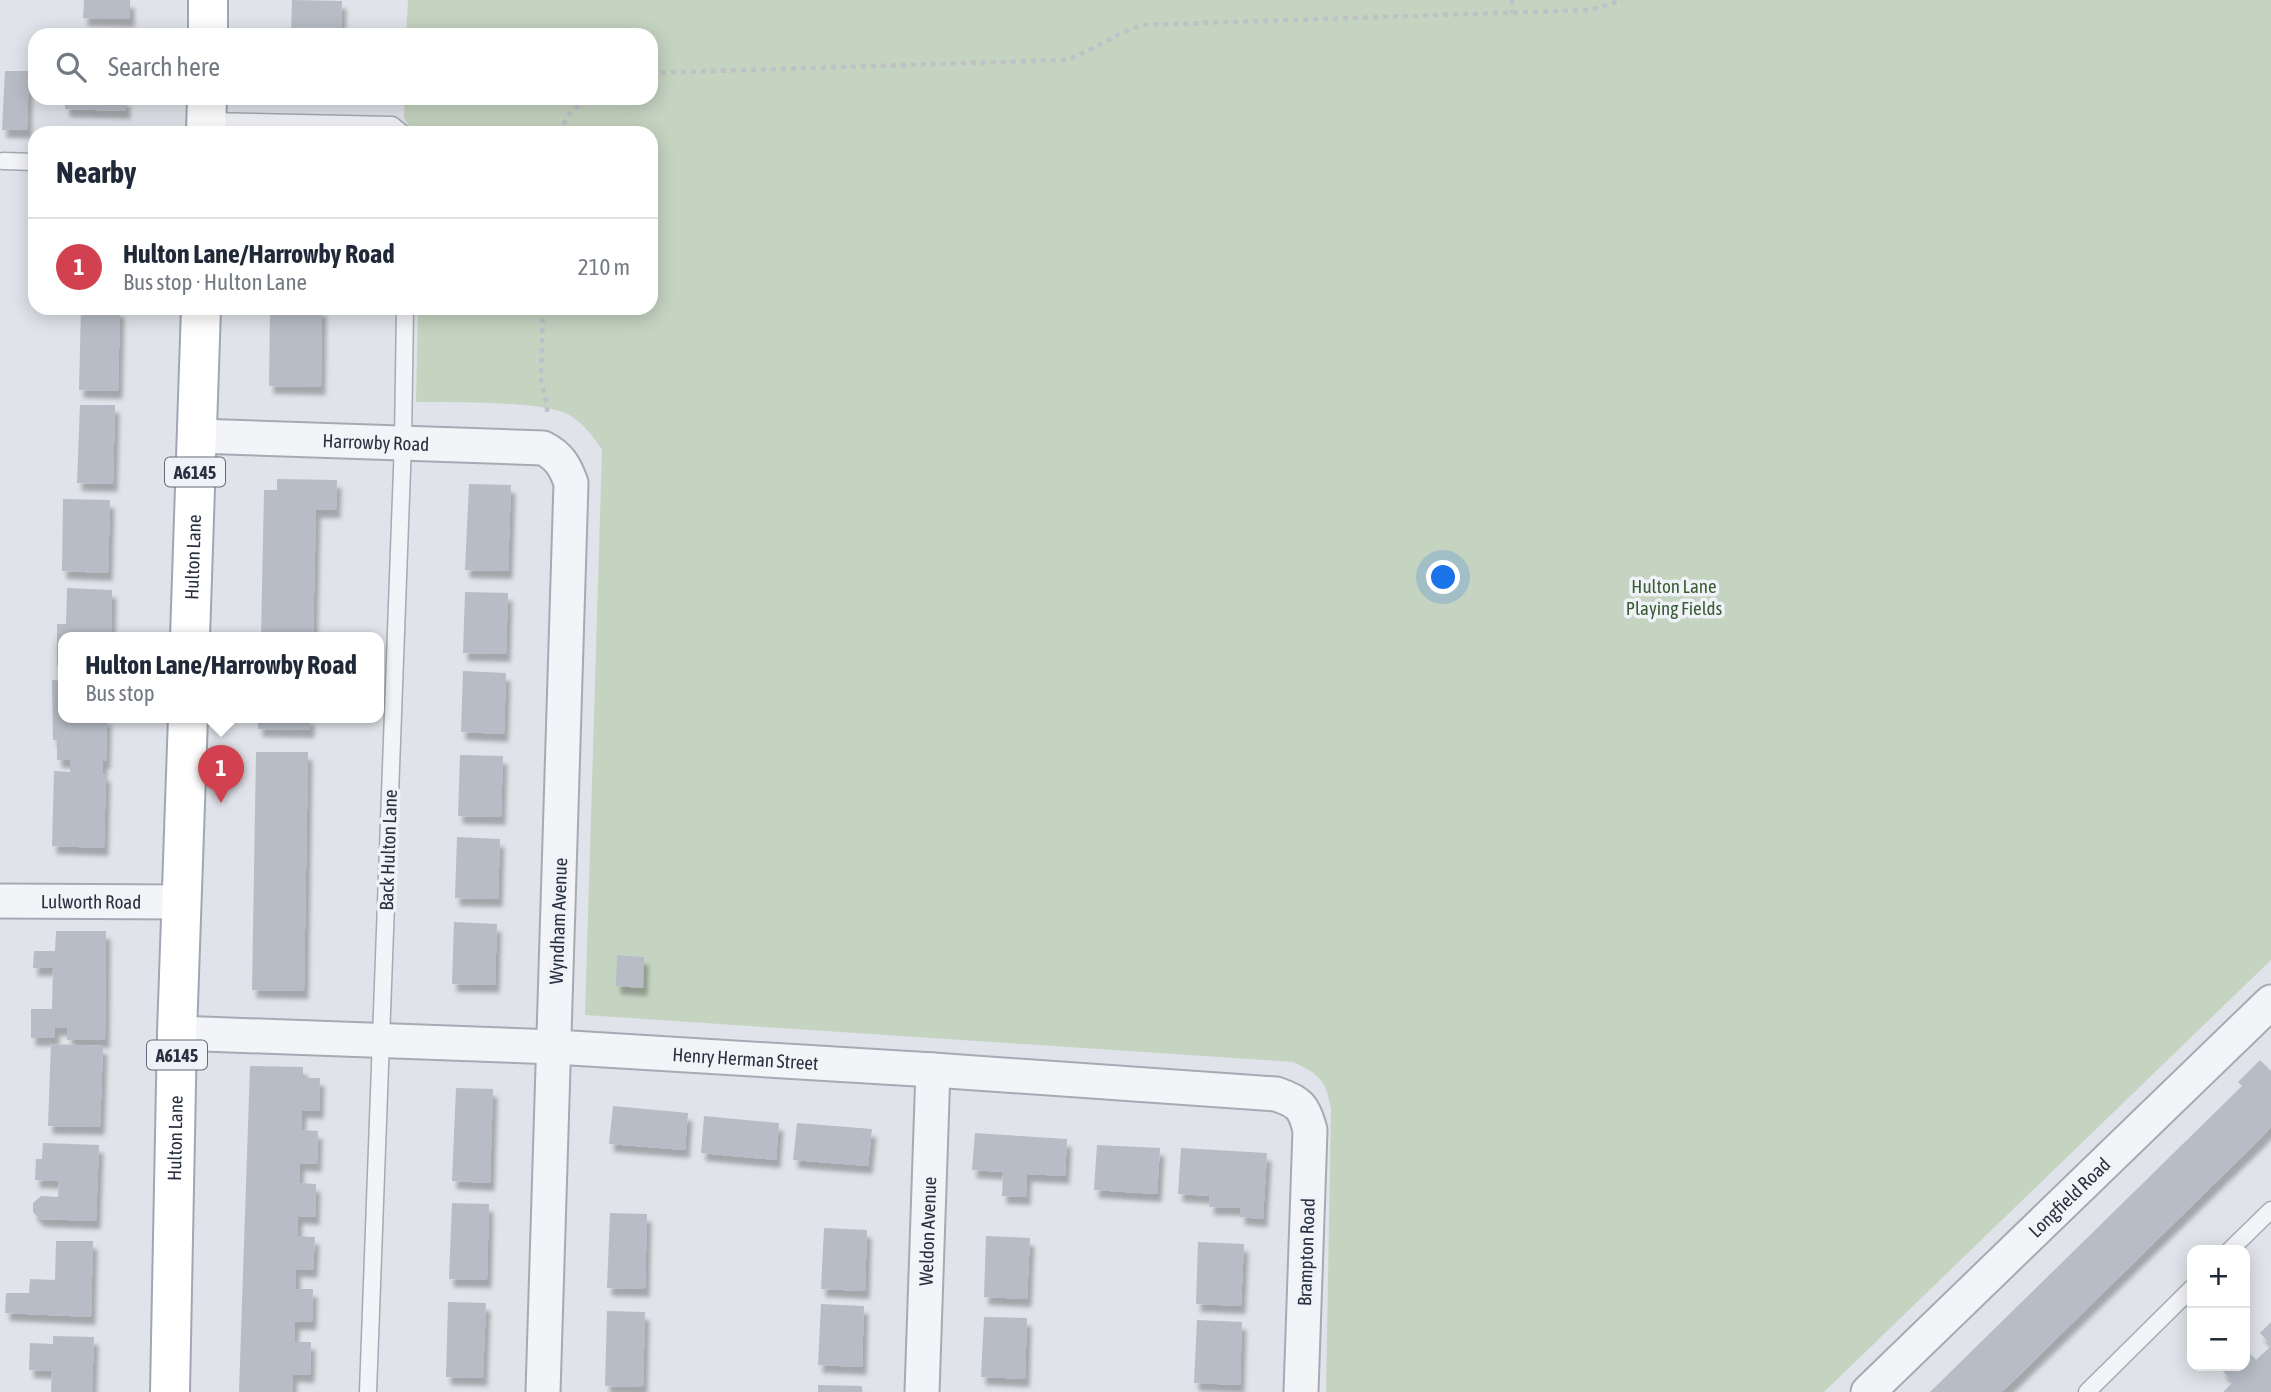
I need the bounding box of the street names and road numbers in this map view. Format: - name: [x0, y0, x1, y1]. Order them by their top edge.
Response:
- street label: Harrowby Road: [322, 429, 430, 455]
- road number: A6145: [165, 458, 225, 486]
- street label: Hulton Lane: [180, 514, 205, 600]
- street label: Back Hulton Lane: [375, 789, 401, 911]
- street label: Wyndham Avenue: [545, 857, 571, 985]
- street label: Lulworth Road: [41, 890, 141, 913]
- road number: A6145: [147, 1040, 207, 1070]
- street label: Henry Herman Street: [672, 1043, 819, 1074]
- street label: Hulton Lane: [163, 1095, 187, 1181]
- street label: Longfield Road: [2024, 1153, 2114, 1242]
- street label: Weldon Avenue: [915, 1176, 940, 1286]
- street label: Brampton Road: [1293, 1198, 1319, 1306]

